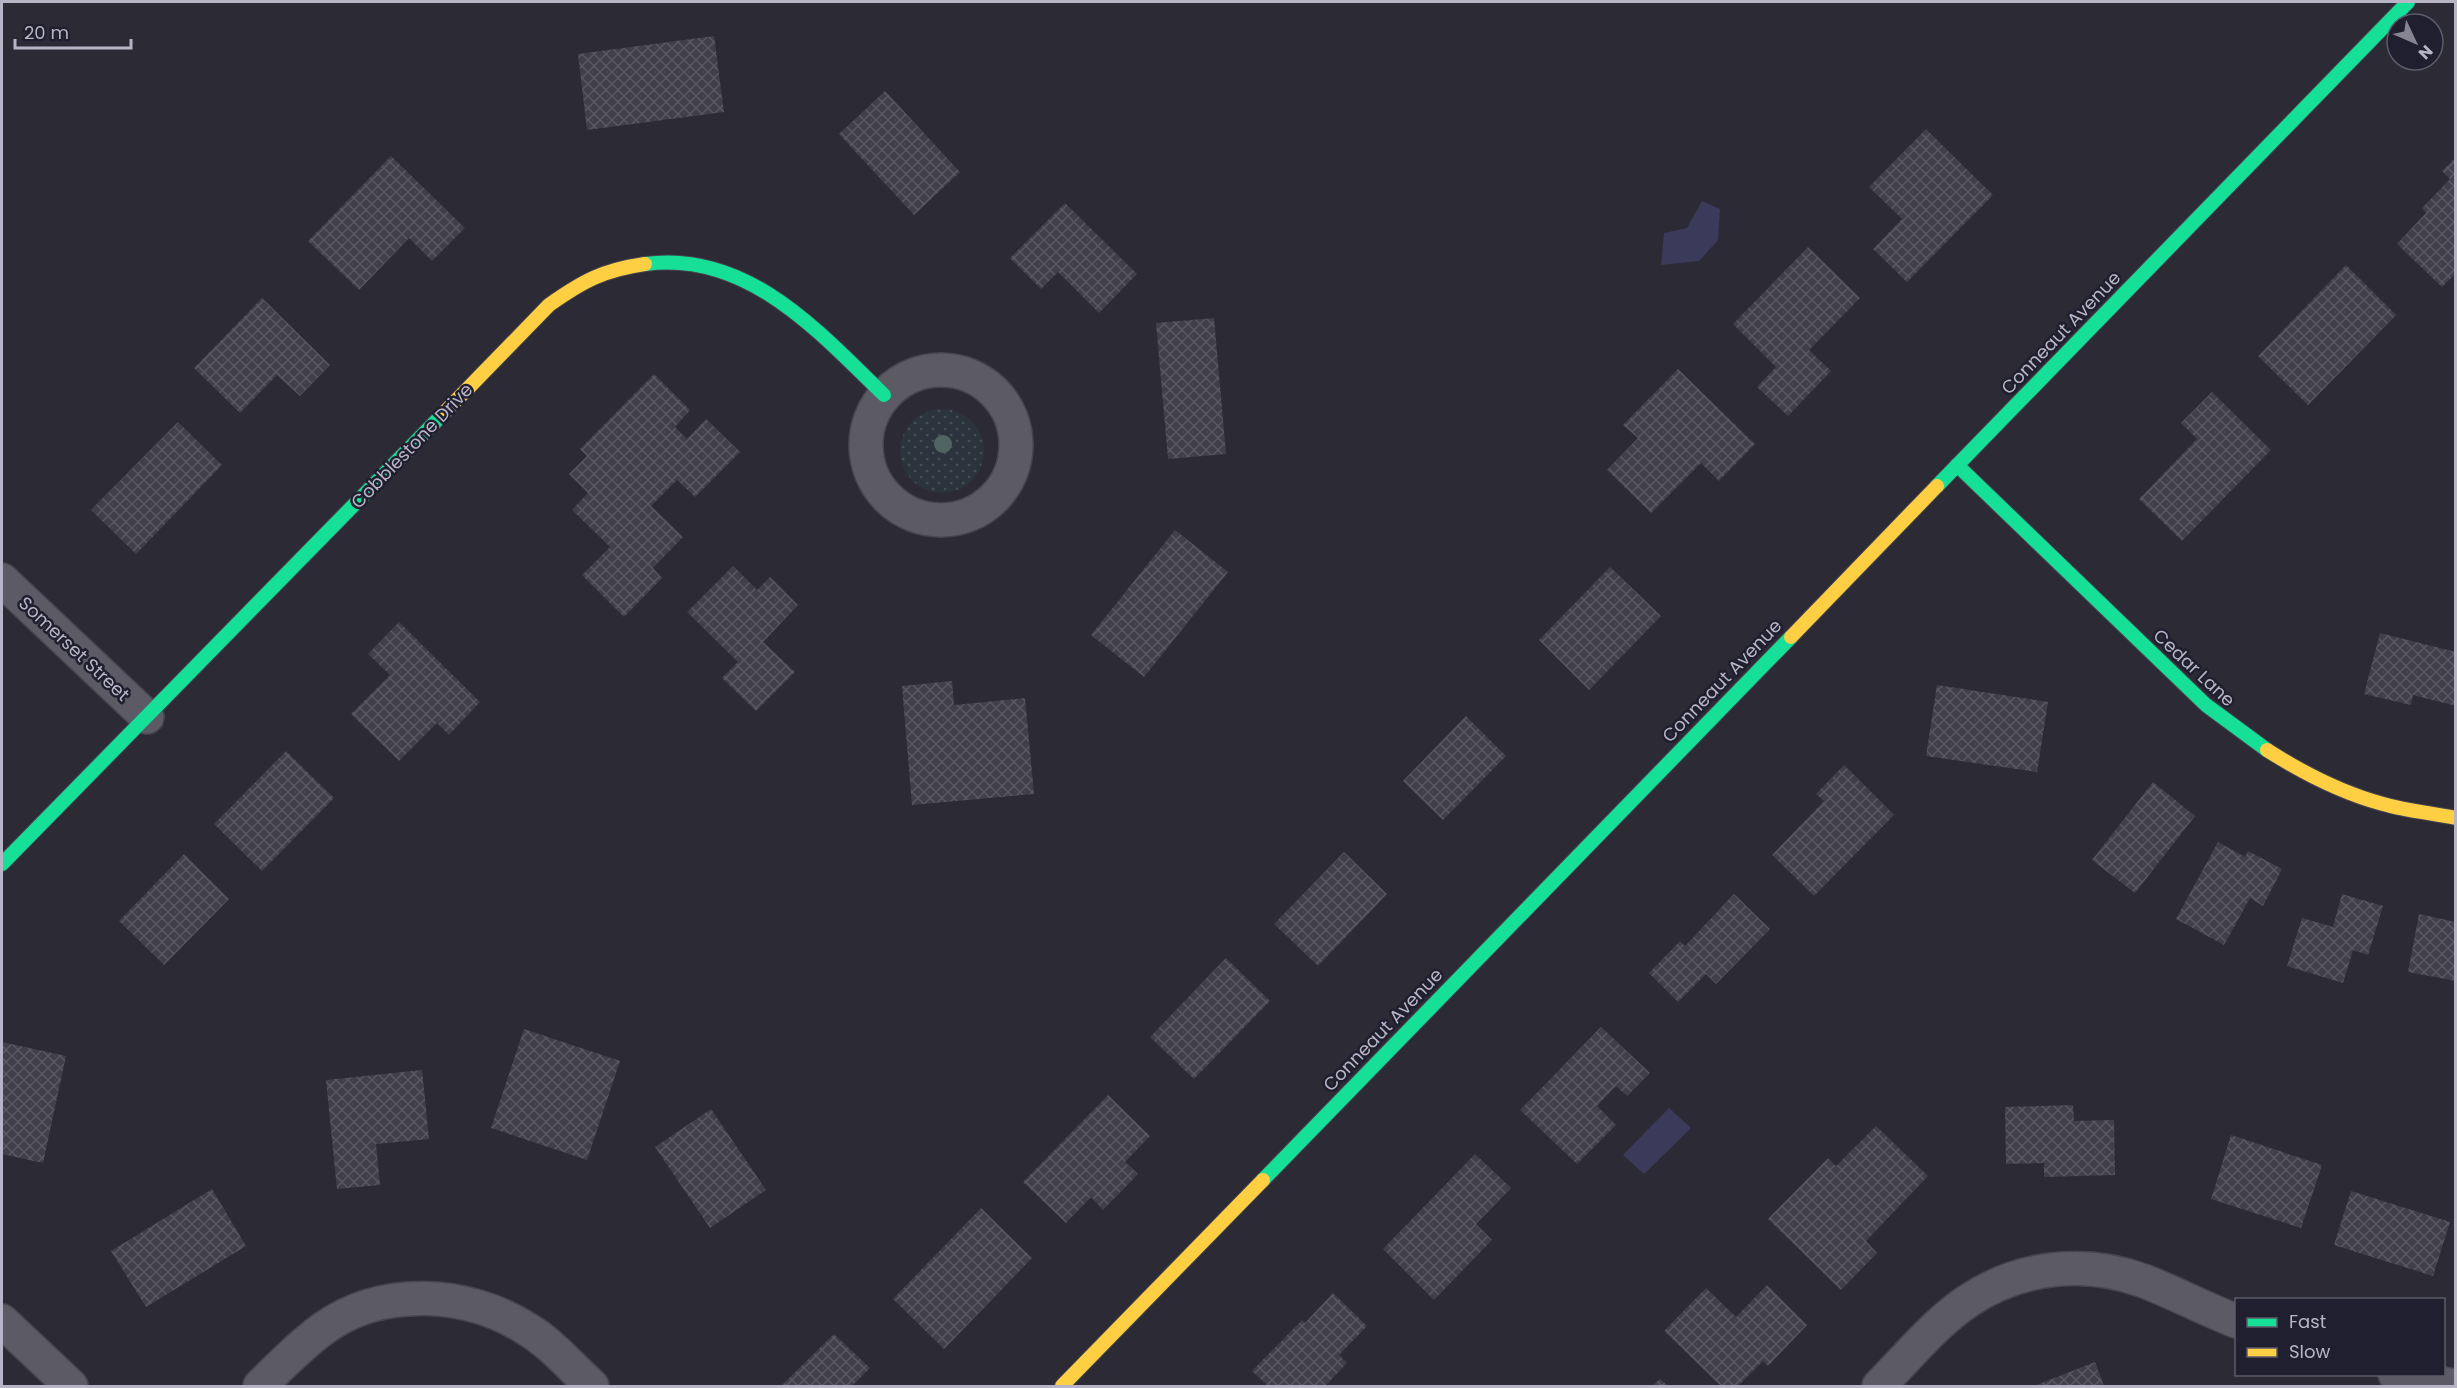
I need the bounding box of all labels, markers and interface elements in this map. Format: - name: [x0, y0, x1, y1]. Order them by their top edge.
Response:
- scale bar: [15, 12, 130, 50]
- north arrow: [2385, 12, 2445, 72]
- text: 20 m: [24, 20, 69, 45]
- text: N: [2413, 40, 2438, 64]
- street label: Conneaut Avenue: [1995, 266, 2126, 400]
- street label: Cobblestone Drive: [345, 377, 478, 514]
- street label: Somerset Street: [13, 591, 135, 707]
- street label: Conneaut Avenue: [1656, 614, 1787, 748]
- street label: Cedar Lane: [2148, 623, 2241, 712]
- street label: Conneaut Avenue: [1317, 963, 1448, 1097]
- legend: [2235, 1298, 2445, 1376]
- text: Fast: [2289, 1309, 2326, 1334]
- text: Slow: [2289, 1339, 2331, 1364]

